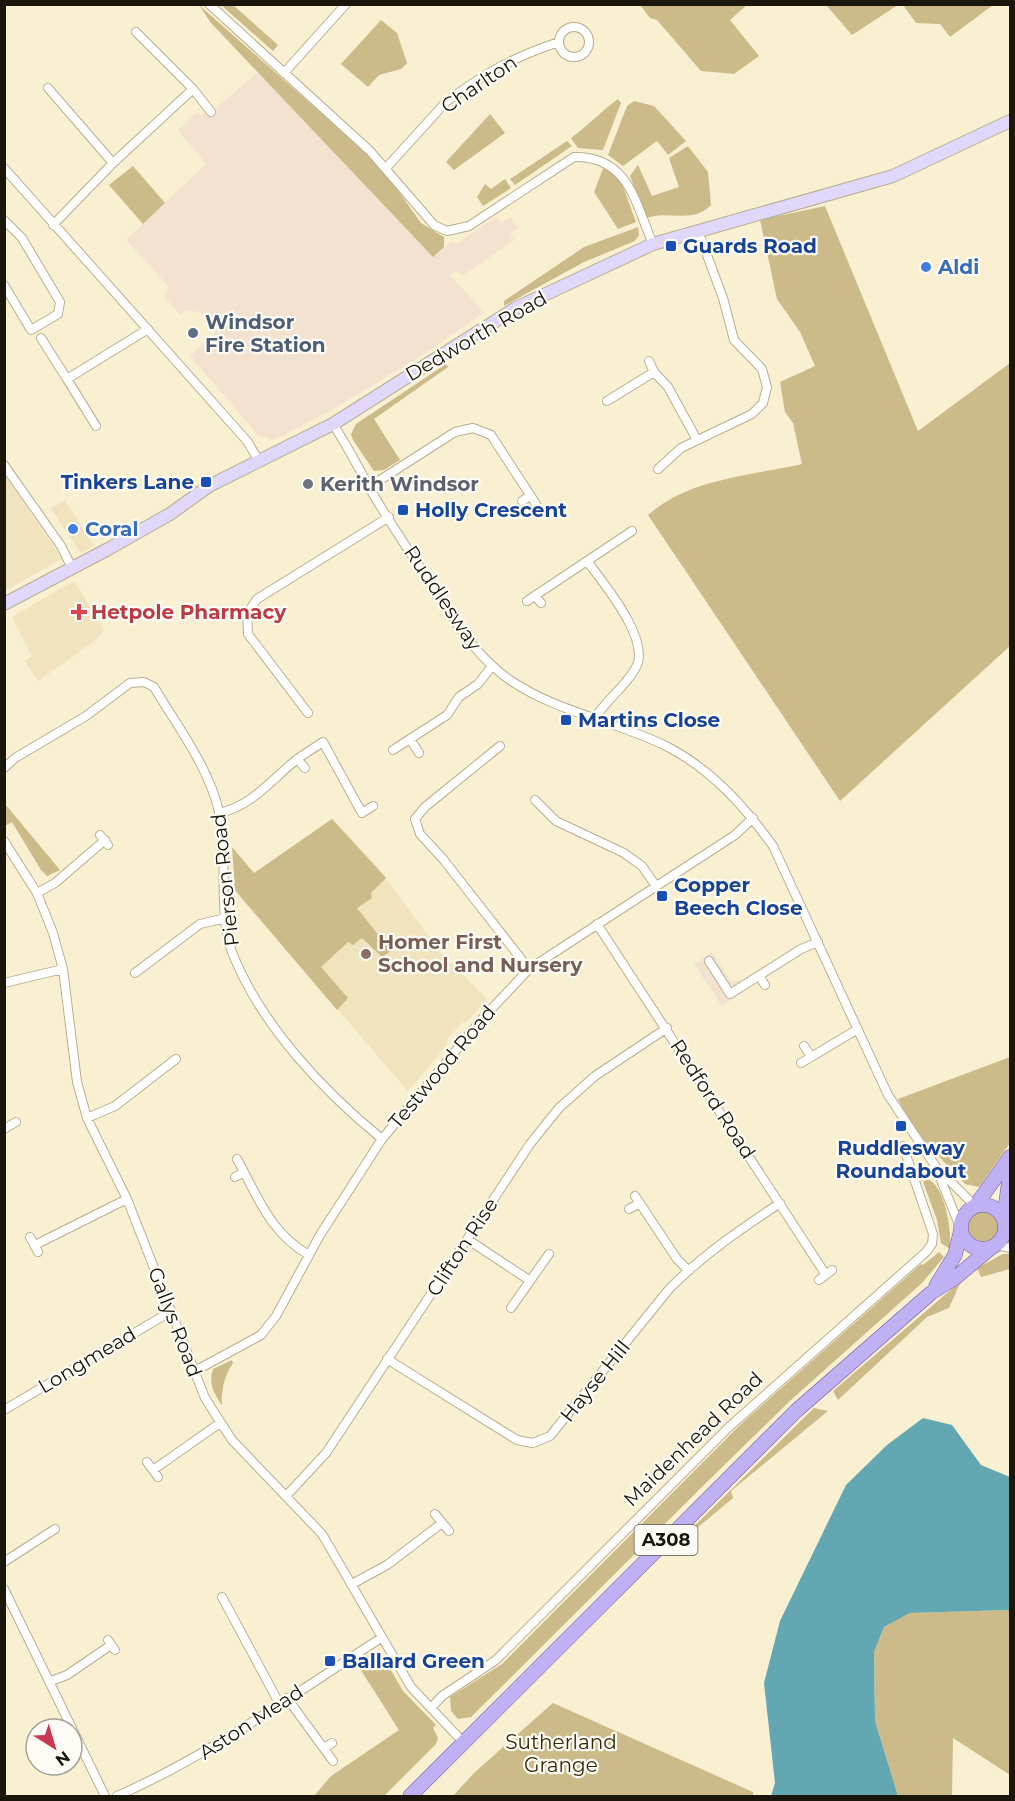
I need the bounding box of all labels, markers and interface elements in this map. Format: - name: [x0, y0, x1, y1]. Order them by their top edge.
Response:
- street label: Charlton: [436, 50, 522, 118]
- place label: Guards Road: [683, 234, 817, 258]
- marker: Guards Road: [664, 239, 678, 253]
- place label: Aldi: [937, 255, 979, 279]
- marker: Aldi: [919, 260, 933, 274]
- street label: Dedworth Road: [401, 286, 551, 386]
- place label: Windsor Fire Station: [205, 310, 326, 357]
- marker: Windsor Fire Station: [186, 326, 200, 340]
- place label: Tinkers Lane: [61, 470, 194, 494]
- place label: Kerith Windsor: [320, 472, 479, 496]
- marker: Tinkers Lane: [199, 475, 213, 489]
- marker: Kerith Windsor: [301, 477, 315, 491]
- place label: Holly Crescent: [415, 498, 567, 522]
- marker: Holly Crescent: [396, 503, 410, 517]
- place label: Coral: [85, 517, 138, 541]
- marker: Coral: [66, 522, 80, 536]
- street label: Ruddlesway: [399, 541, 487, 655]
- place label: Hetpole Pharmacy: [91, 600, 287, 624]
- marker: Hetpole Pharmacy: [72, 605, 86, 619]
- place label: Martins Close: [578, 708, 720, 732]
- marker: Martins Close: [559, 713, 573, 727]
- street label: Pierson Road: [206, 813, 244, 947]
- place label: Copper Beech Close: [674, 873, 803, 920]
- marker: Copper Beech Close: [655, 889, 669, 903]
- place label: Homer First School and Nursery: [378, 930, 583, 977]
- marker: Homer First School and Nursery: [359, 947, 373, 961]
- street label: Testwood Road: [383, 1000, 501, 1134]
- street label: Redford Road: [665, 1035, 761, 1163]
- marker: Ruddlesway Roundabout: [894, 1119, 908, 1133]
- place label: Ruddlesway Roundabout: [836, 1136, 967, 1183]
- street label: Clifton Rise: [421, 1193, 503, 1301]
- street label: Gallys Road: [143, 1264, 207, 1380]
- street label: Longmead: [34, 1321, 140, 1399]
- street label: Hayse Hill: [555, 1335, 635, 1427]
- street label: Maidenhead Road: [619, 1367, 767, 1511]
- road number: A308: [634, 1525, 698, 1555]
- place label: Ballard Green: [342, 1649, 485, 1673]
- marker: Ballard Green: [323, 1654, 337, 1668]
- street label: Aston Mead: [194, 1679, 308, 1765]
- north arrow: [24, 1717, 84, 1777]
- park label: Sutherland Grange: [505, 1730, 617, 1777]
- text: N: [52, 1747, 74, 1770]

